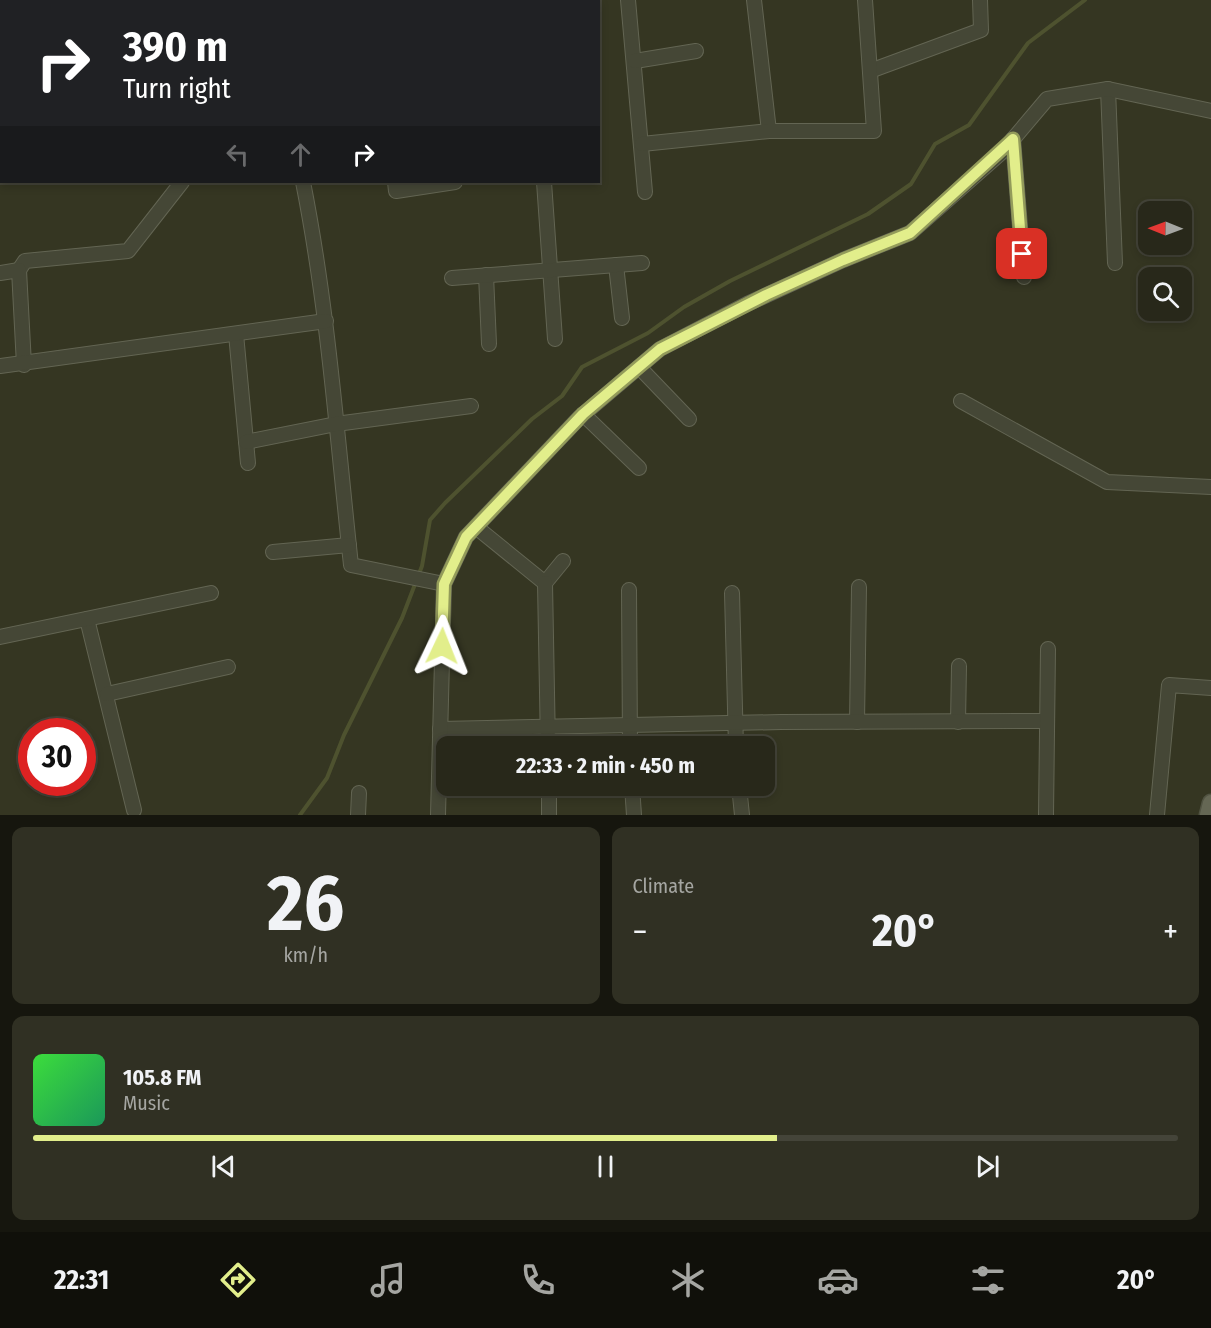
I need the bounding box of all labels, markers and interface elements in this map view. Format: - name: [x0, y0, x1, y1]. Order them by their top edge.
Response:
- text: 390 m: [123, 22, 228, 72]
- icon: right: [24, 24, 102, 102]
- text: Turn right: [123, 73, 231, 105]
- icon: left: [221, 138, 254, 171]
- icon: ahead: [284, 138, 317, 171]
- icon: right: [347, 138, 380, 171]
- north arrow: [1138, 201, 1192, 255]
- map controls: [1138, 201, 1192, 321]
- pin: [996, 228, 1047, 279]
- icon: arrive: [1005, 237, 1038, 270]
- button: search: [1138, 267, 1192, 321]
- position arrow: [410, 614, 474, 678]
- speed limit sign: 30: [18, 718, 96, 796]
- text: 22:33 · 2 min · 450 m: [516, 752, 695, 779]
- text: 26: [267, 857, 344, 951]
- text: Climate: [633, 874, 694, 898]
- text: 20°: [872, 904, 938, 958]
- text: −: [633, 912, 647, 952]
- text: +: [1163, 912, 1178, 952]
- text: km/h: [283, 943, 328, 967]
- text: 105.8 FM: [123, 1064, 201, 1091]
- text: Music: [123, 1091, 170, 1115]
- icon: previous: [207, 1150, 240, 1183]
- icon: pause: [589, 1150, 622, 1183]
- icon: next: [971, 1150, 1004, 1183]
- icon: directions: [217, 1259, 259, 1301]
- icon: music: [367, 1259, 409, 1301]
- icon: phone: [517, 1259, 559, 1301]
- icon: climate: [667, 1259, 709, 1301]
- icon: car: [817, 1259, 859, 1301]
- icon: filters: [967, 1259, 1009, 1301]
- text: 22:31: [54, 1264, 109, 1296]
- text: 20°: [1117, 1264, 1157, 1296]

